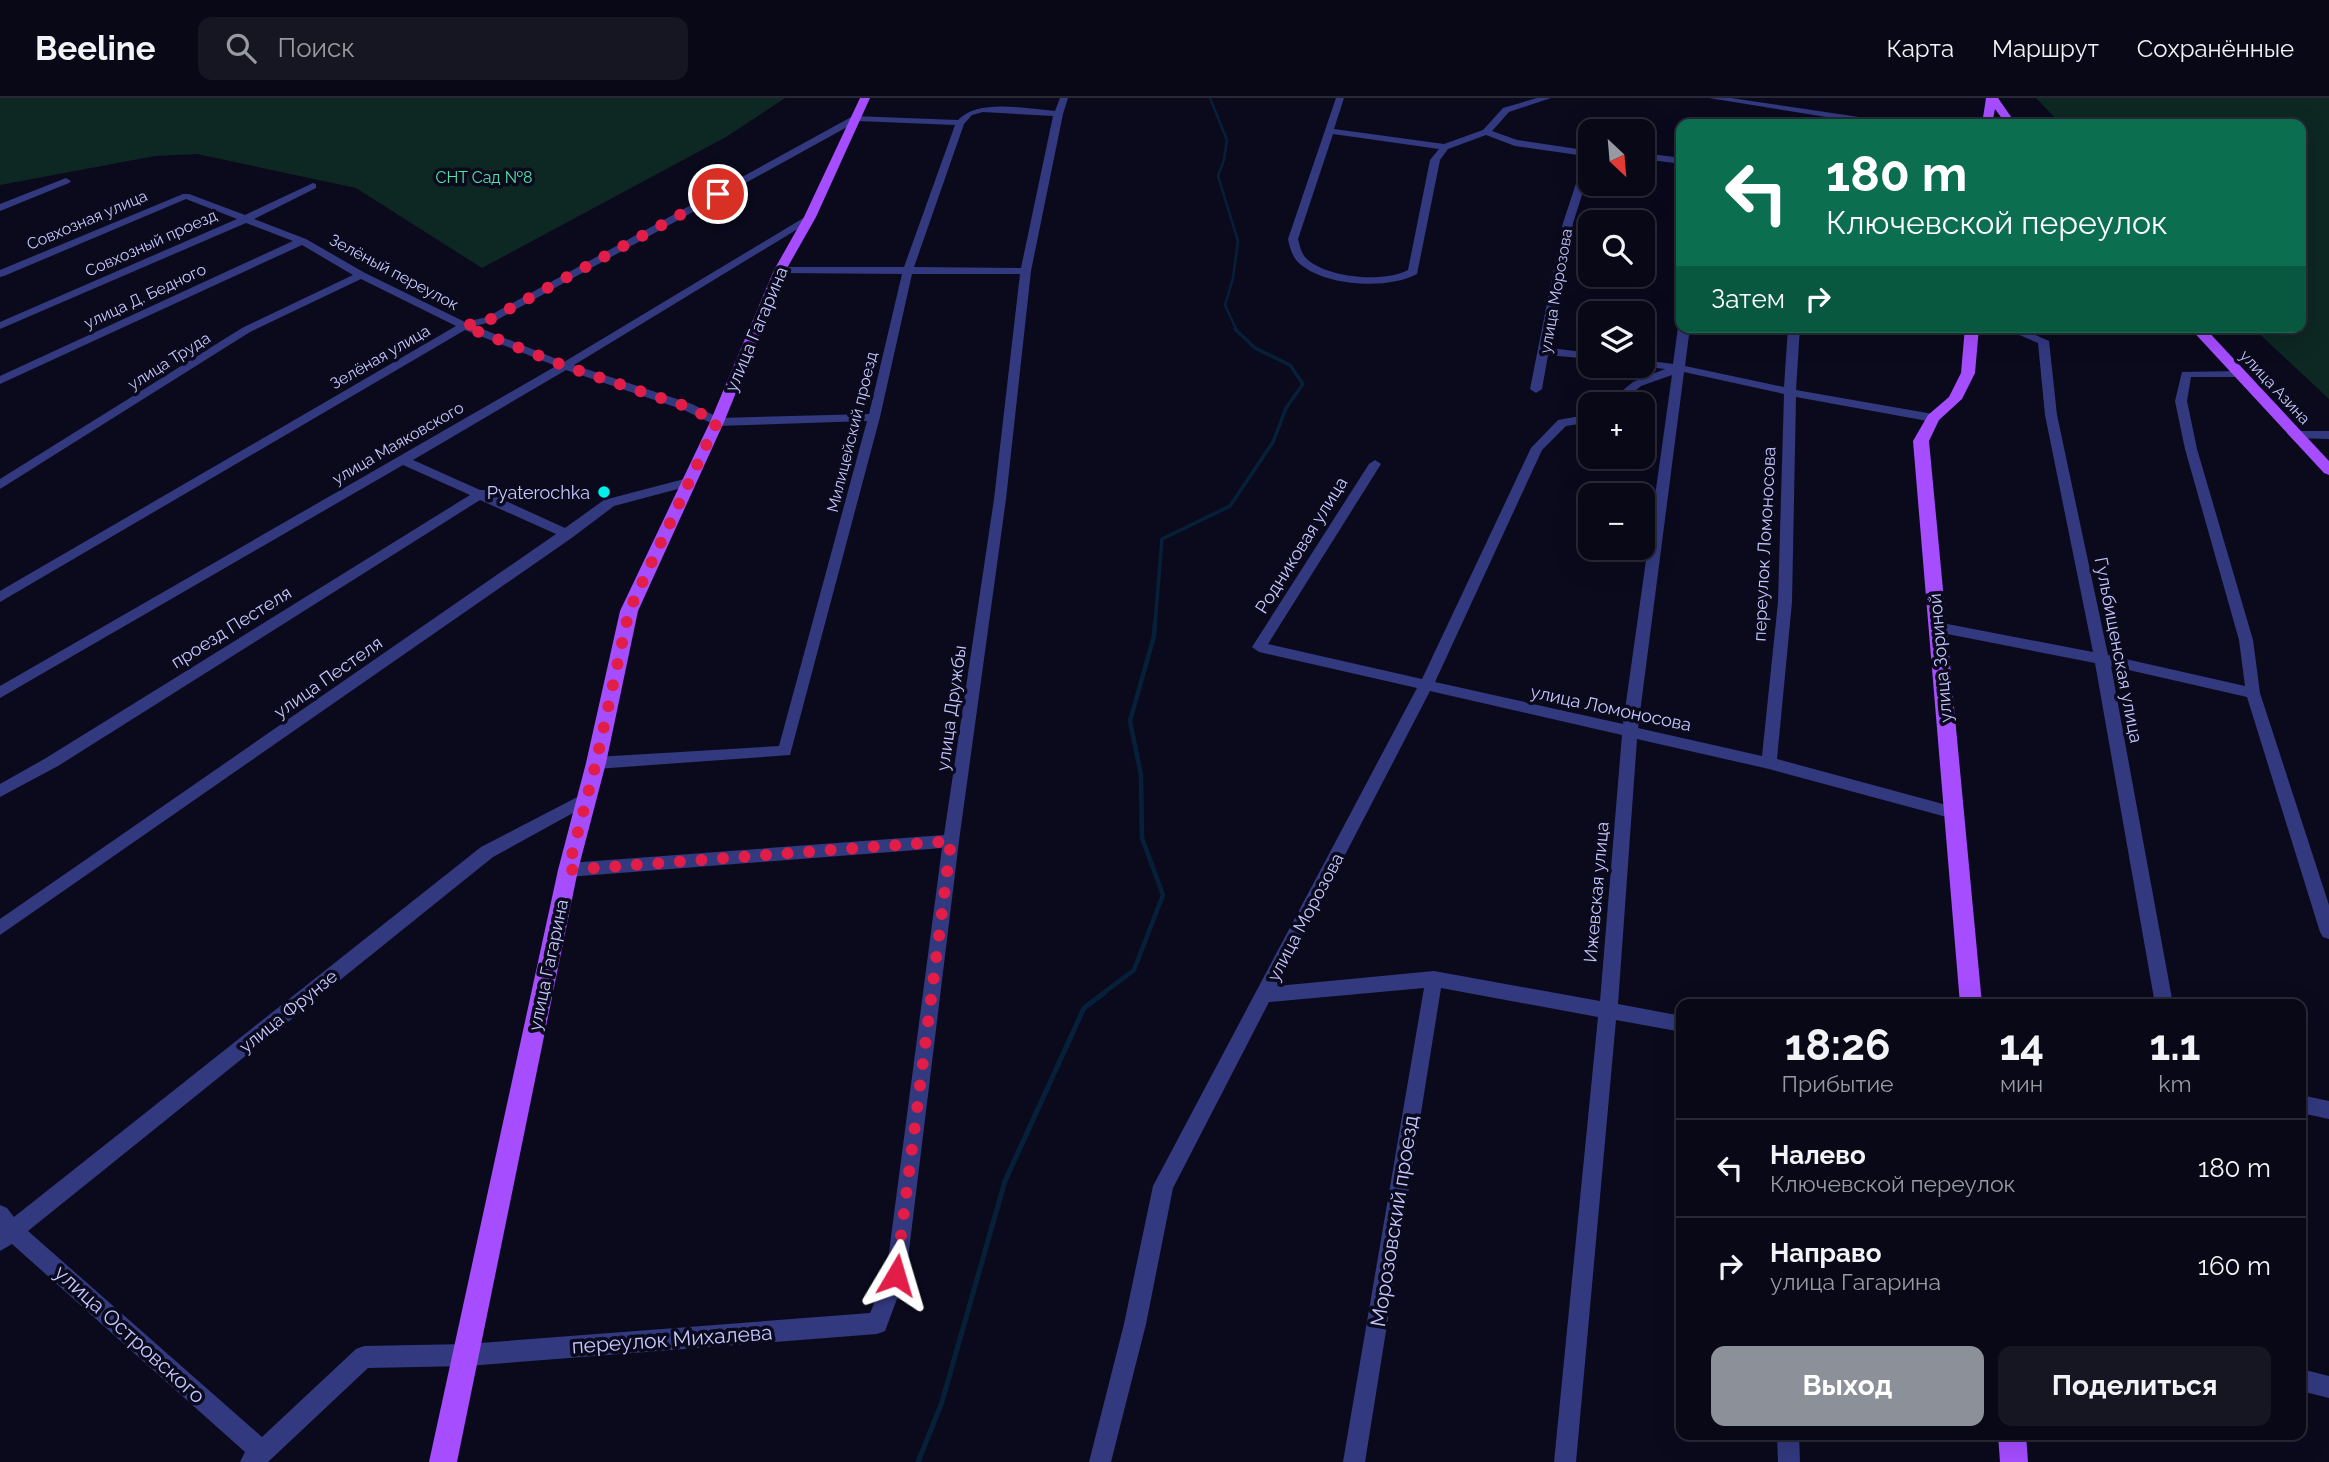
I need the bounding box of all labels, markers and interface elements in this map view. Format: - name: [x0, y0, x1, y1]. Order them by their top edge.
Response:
- search box: [198, 17, 688, 80]
- text: Beeline: [35, 29, 156, 68]
- icon: search: [222, 29, 260, 67]
- text: Поиск: [278, 33, 355, 63]
- text: Карта: [1886, 34, 1954, 63]
- text: Маршрут: [1992, 34, 2099, 63]
- text: Сохранённые: [2137, 34, 2294, 63]
- north arrow: [1578, 119, 1656, 196]
- map controls: [1578, 119, 1655, 560]
- text: 180 m: [1826, 145, 1967, 202]
- icon: left: [1711, 147, 1802, 238]
- pin: [688, 164, 748, 224]
- park label: СНТ Сад №8: [436, 168, 532, 187]
- icon: arrive: [699, 175, 737, 213]
- street label: Совхозная улица: [24, 186, 150, 254]
- text: Ключевской переулок: [1826, 204, 2168, 241]
- street label: Совхозный проезд: [82, 205, 220, 281]
- button: search: [1578, 210, 1655, 287]
- street label: улица Морозова: [1536, 227, 1576, 355]
- street label: Зелёный переулок: [326, 230, 462, 314]
- street label: улица Д. Бедного: [81, 259, 209, 333]
- street label: улица Гагарина: [720, 263, 792, 395]
- icon: right: [1799, 280, 1837, 318]
- text: Затем: [1711, 284, 1785, 314]
- button: layers: [1578, 301, 1655, 378]
- street label: Зелёная улица: [327, 321, 433, 393]
- street label: улица Труда: [124, 328, 214, 394]
- street label: улица Азина: [2236, 346, 2314, 428]
- street label: Милицейский проезд: [823, 350, 881, 514]
- button: +: [1578, 392, 1655, 469]
- street label: улица Маяковского: [329, 398, 467, 488]
- street label: переулок Ломоносова: [1748, 446, 1780, 642]
- street label: Родниковая улица: [1251, 473, 1351, 617]
- place label: Pyaterochka: [487, 482, 590, 503]
- button: −: [1578, 483, 1655, 560]
- marker: Pyaterochka: [596, 484, 612, 500]
- street label: Гульбищенская улица: [2091, 555, 2147, 745]
- street label: проезд Пестеля: [167, 582, 295, 672]
- street label: улица Зориной: [1924, 592, 1956, 724]
- street label: улица Пестеля: [270, 632, 386, 722]
- street label: улица Дружбы: [932, 644, 970, 772]
- street label: улица Ломоносова: [1529, 681, 1693, 735]
- street label: Ижевская улица: [1579, 821, 1613, 963]
- street label: улица Морозова: [1262, 849, 1348, 985]
- street label: улица Гагарина: [524, 897, 572, 1033]
- street label: улица Фрунзе: [235, 965, 342, 1057]
- text: 18:26: [1785, 1021, 1890, 1070]
- text: 14: [1999, 1021, 2044, 1070]
- text: 1.1: [2149, 1021, 2200, 1070]
- text: Прибытие: [1782, 1070, 1894, 1097]
- text: мин: [2000, 1070, 2043, 1097]
- text: km: [2158, 1070, 2192, 1097]
- street label: Морозовский проезд: [1365, 1113, 1423, 1329]
- text: Налево: [1770, 1140, 1866, 1170]
- icon: left: [1711, 1149, 1749, 1187]
- text: 180 m: [2198, 1153, 2271, 1183]
- text: Ключевской переулок: [1770, 1170, 2016, 1197]
- position arrow: [859, 1238, 933, 1312]
- text: Направо: [1770, 1238, 1881, 1268]
- icon: right: [1711, 1247, 1749, 1285]
- text: 160 m: [2198, 1251, 2271, 1281]
- street label: улица Островского: [49, 1260, 211, 1408]
- text: улица Гагарина: [1770, 1268, 1941, 1295]
- street label: переулок Михалева: [571, 1320, 773, 1358]
- button: Выход: [1711, 1346, 1984, 1426]
- button: Поделиться: [1998, 1346, 2271, 1426]

